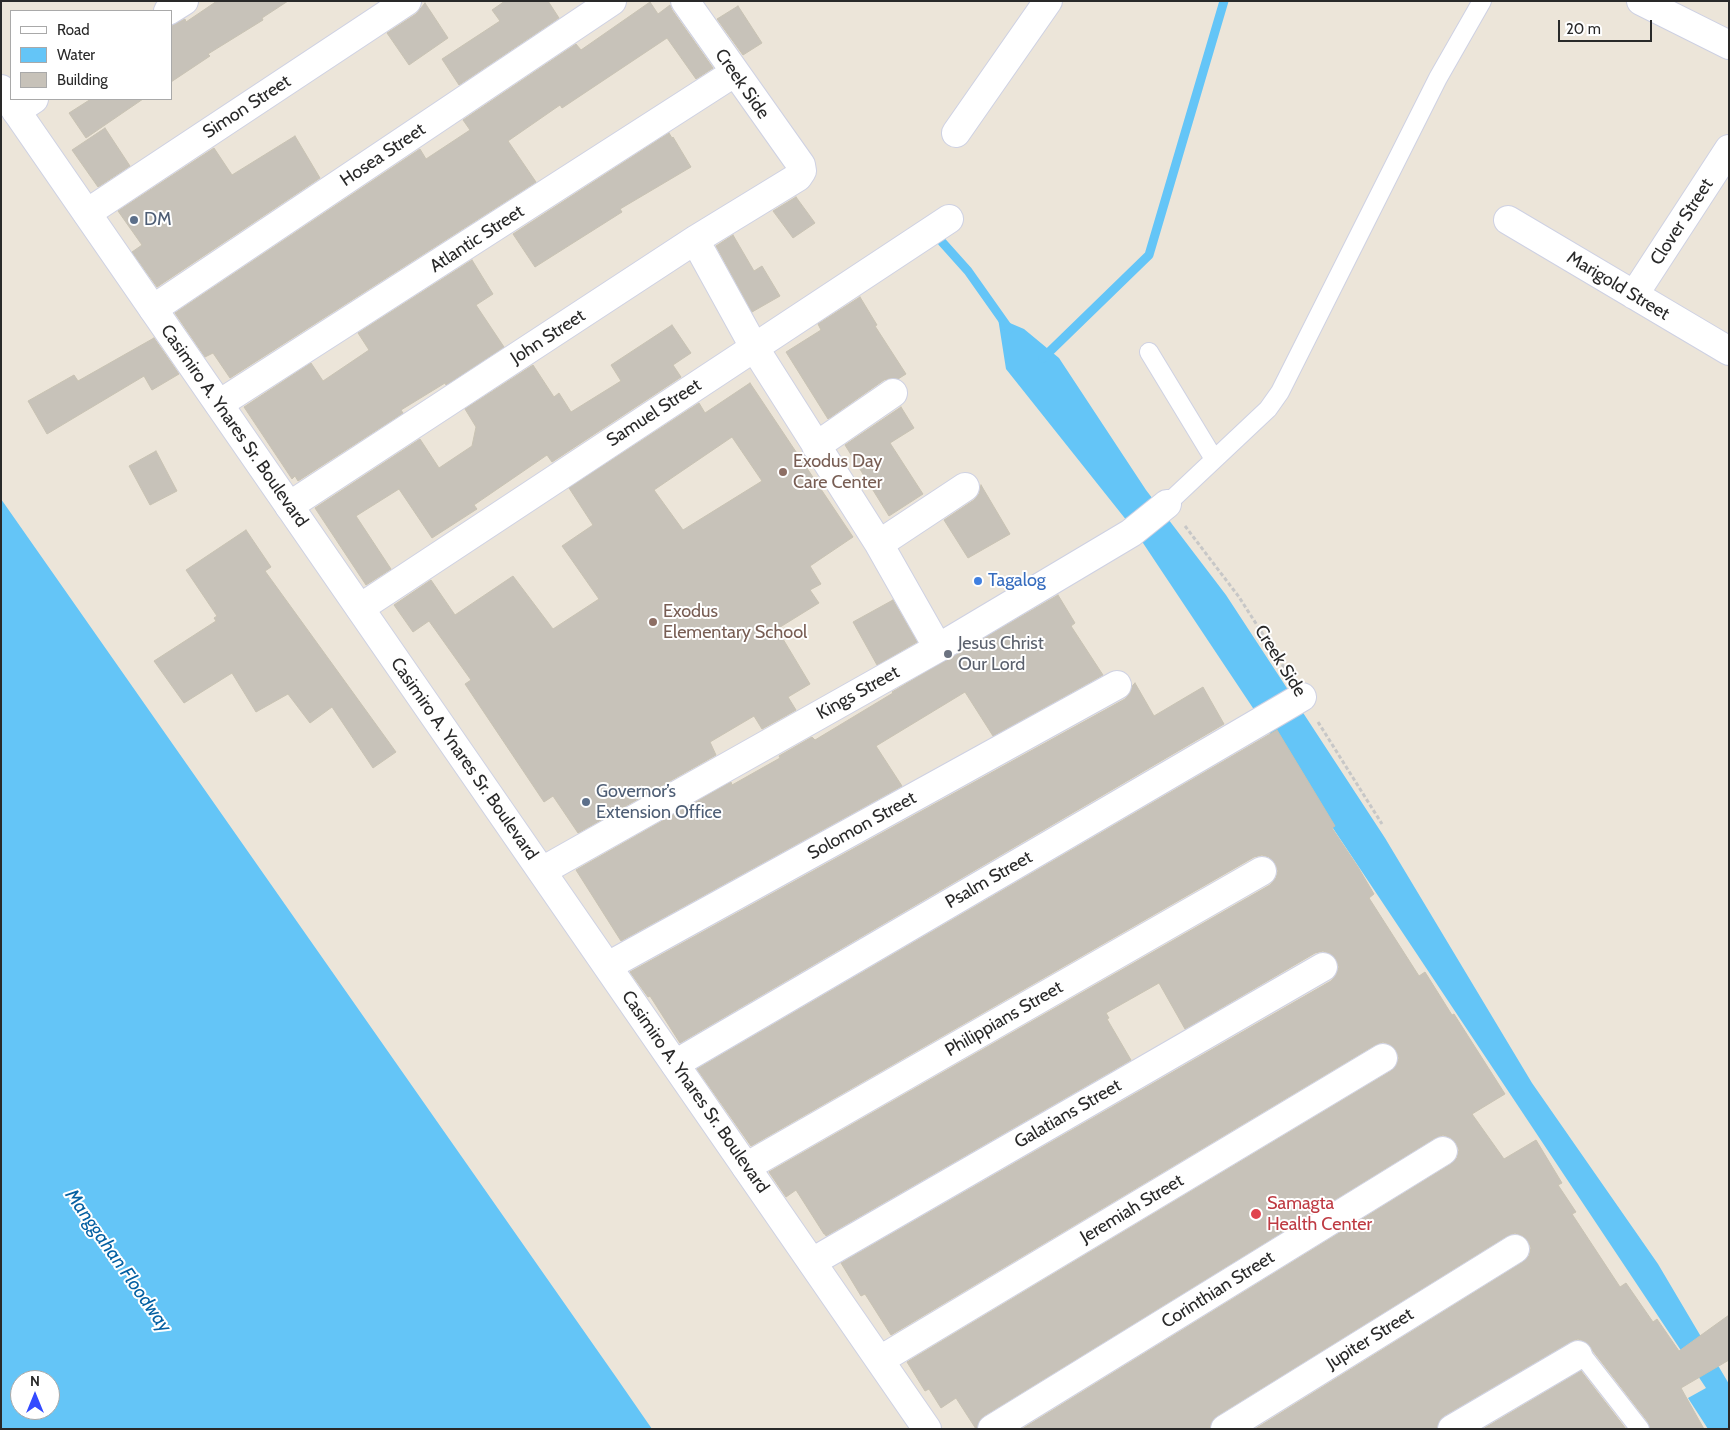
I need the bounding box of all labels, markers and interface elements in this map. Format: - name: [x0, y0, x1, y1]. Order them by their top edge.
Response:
- legend: [10, 10, 172, 100]
- scale bar: [1560, 10, 1654, 42]
- text: 20 m: [1566, 20, 1601, 38]
- text: Road: [57, 21, 90, 39]
- street label: Creek Side: [710, 45, 774, 123]
- text: Water: [57, 46, 95, 64]
- text: Building: [57, 71, 108, 89]
- street label: Simon Street: [199, 71, 295, 143]
- street label: Hosea Street: [336, 119, 430, 191]
- street label: Clover Street: [1646, 175, 1718, 269]
- street label: Atlantic Street: [426, 201, 528, 277]
- place label: DM: [144, 209, 172, 231]
- marker: DM: [128, 214, 140, 226]
- street label: Marigold Street: [1563, 247, 1673, 325]
- street label: John Street: [507, 305, 589, 369]
- street label: Casimiro A. Ynares Sr. Boulevard: [156, 321, 312, 531]
- street label: Samuel Street: [603, 374, 705, 452]
- place label: Exodus Day Care Center: [793, 451, 882, 494]
- marker: Exodus Day Care Center: [777, 466, 789, 478]
- place label: Tagalog: [988, 570, 1046, 592]
- marker: Tagalog: [972, 575, 984, 587]
- place label: Exodus Elementary School: [663, 601, 807, 644]
- marker: Exodus Elementary School: [647, 616, 659, 628]
- street label: Creek Side: [1250, 621, 1310, 701]
- place label: Jesus Christ Our Lord: [958, 633, 1044, 676]
- marker: Jesus Christ Our Lord: [942, 648, 954, 660]
- street label: Casimiro A. Ynares Sr. Boulevard: [386, 654, 542, 864]
- street label: Kings Street: [813, 661, 903, 725]
- place label: Governor’s Extension Office: [596, 781, 722, 824]
- street label: Solomon Street: [804, 787, 920, 865]
- marker: Governor’s Extension Office: [580, 796, 592, 808]
- street label: Psalm Street: [942, 846, 1036, 914]
- street label: Philippians Street: [941, 977, 1067, 1061]
- street label: Casimiro A. Ynares Sr. Boulevard: [617, 987, 773, 1197]
- street label: Galatians Street: [1011, 1075, 1125, 1153]
- street label: Jeremiah Street: [1076, 1170, 1188, 1248]
- water label: Manggahan Floodway: [60, 1185, 176, 1337]
- place label: Samagta Health Center: [1267, 1193, 1372, 1236]
- marker: Samagta Health Center: [1249, 1207, 1263, 1221]
- street label: Corinthian Street: [1158, 1247, 1278, 1333]
- street label: Jupiter Street: [1322, 1304, 1418, 1374]
- north arrow: [10, 1370, 60, 1420]
- text: N: [30, 1372, 40, 1390]

